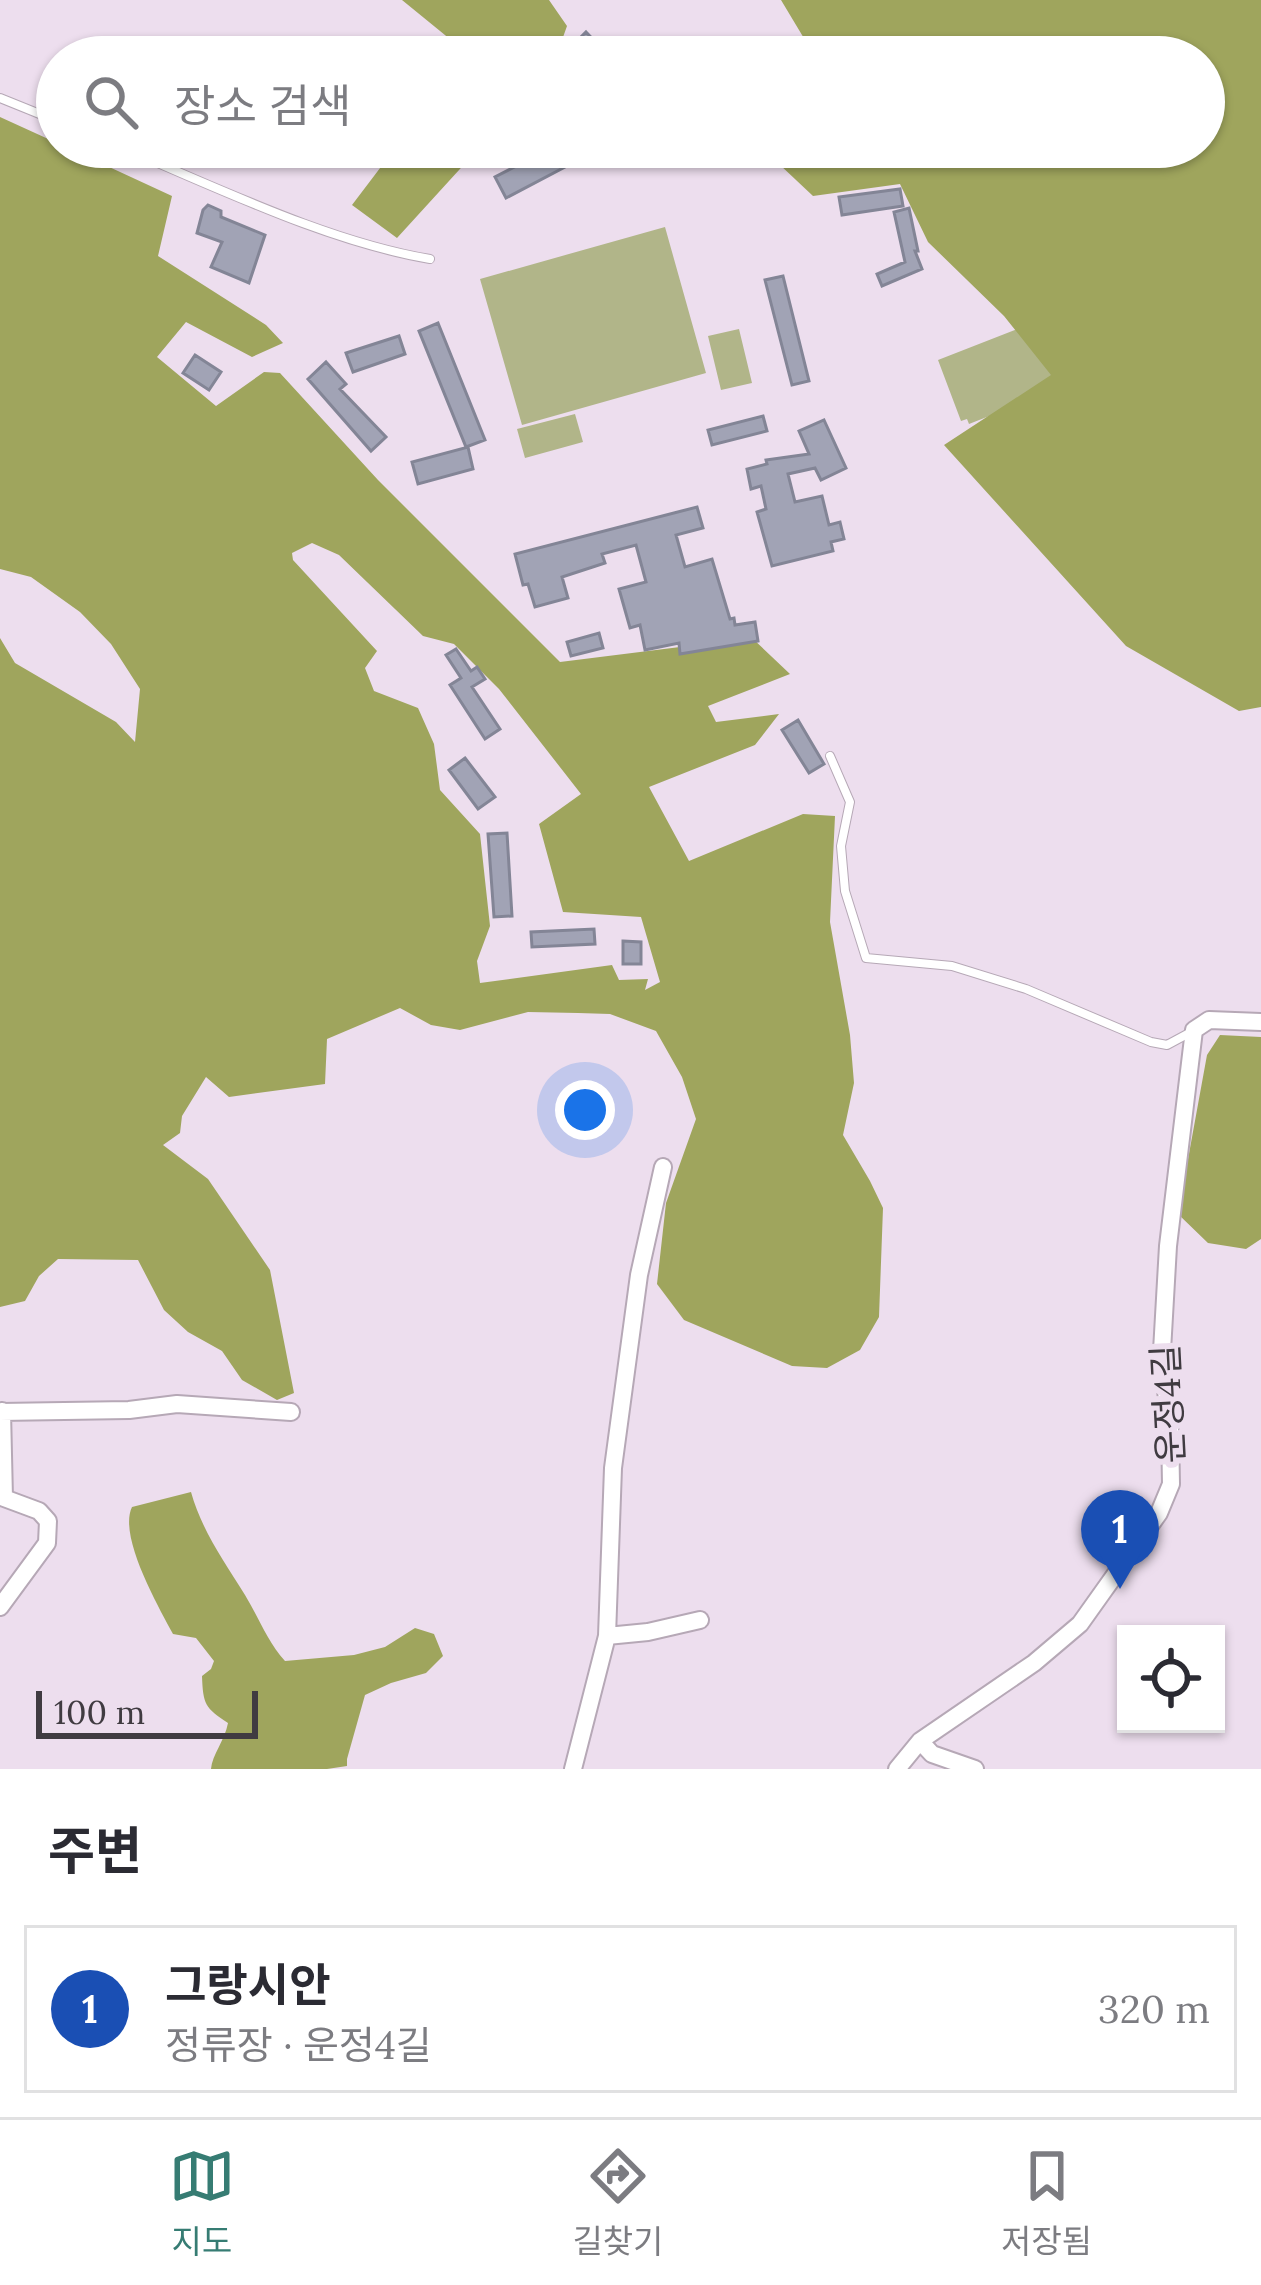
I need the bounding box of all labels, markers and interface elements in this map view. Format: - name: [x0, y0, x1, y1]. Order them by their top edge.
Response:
- search box: [36, 36, 1225, 168]
- icon: search: [78, 69, 144, 135]
- text: 장소 검색: [174, 77, 351, 134]
- your location: [555, 1080, 615, 1140]
- street label: 운정4길: [1142, 1343, 1194, 1465]
- pin: 1: [1081, 1490, 1159, 1589]
- map controls: [1117, 1625, 1225, 1733]
- button: locate: [1117, 1625, 1225, 1733]
- scale bar: [36, 1685, 258, 1738]
- text: 100 m: [54, 1691, 145, 1733]
- text: 주변: [48, 1818, 142, 1883]
- text: 그랑시안: [165, 1956, 331, 2013]
- text: 1: [82, 1984, 98, 2034]
- text: 320 m: [1098, 1984, 1210, 2034]
- text: 정류장 · 운정4길: [165, 2020, 432, 2070]
- tab: 지도: [169, 2143, 235, 2263]
- tab: 길찾기: [572, 2143, 663, 2263]
- tab: 저장됨: [1001, 2143, 1092, 2263]

